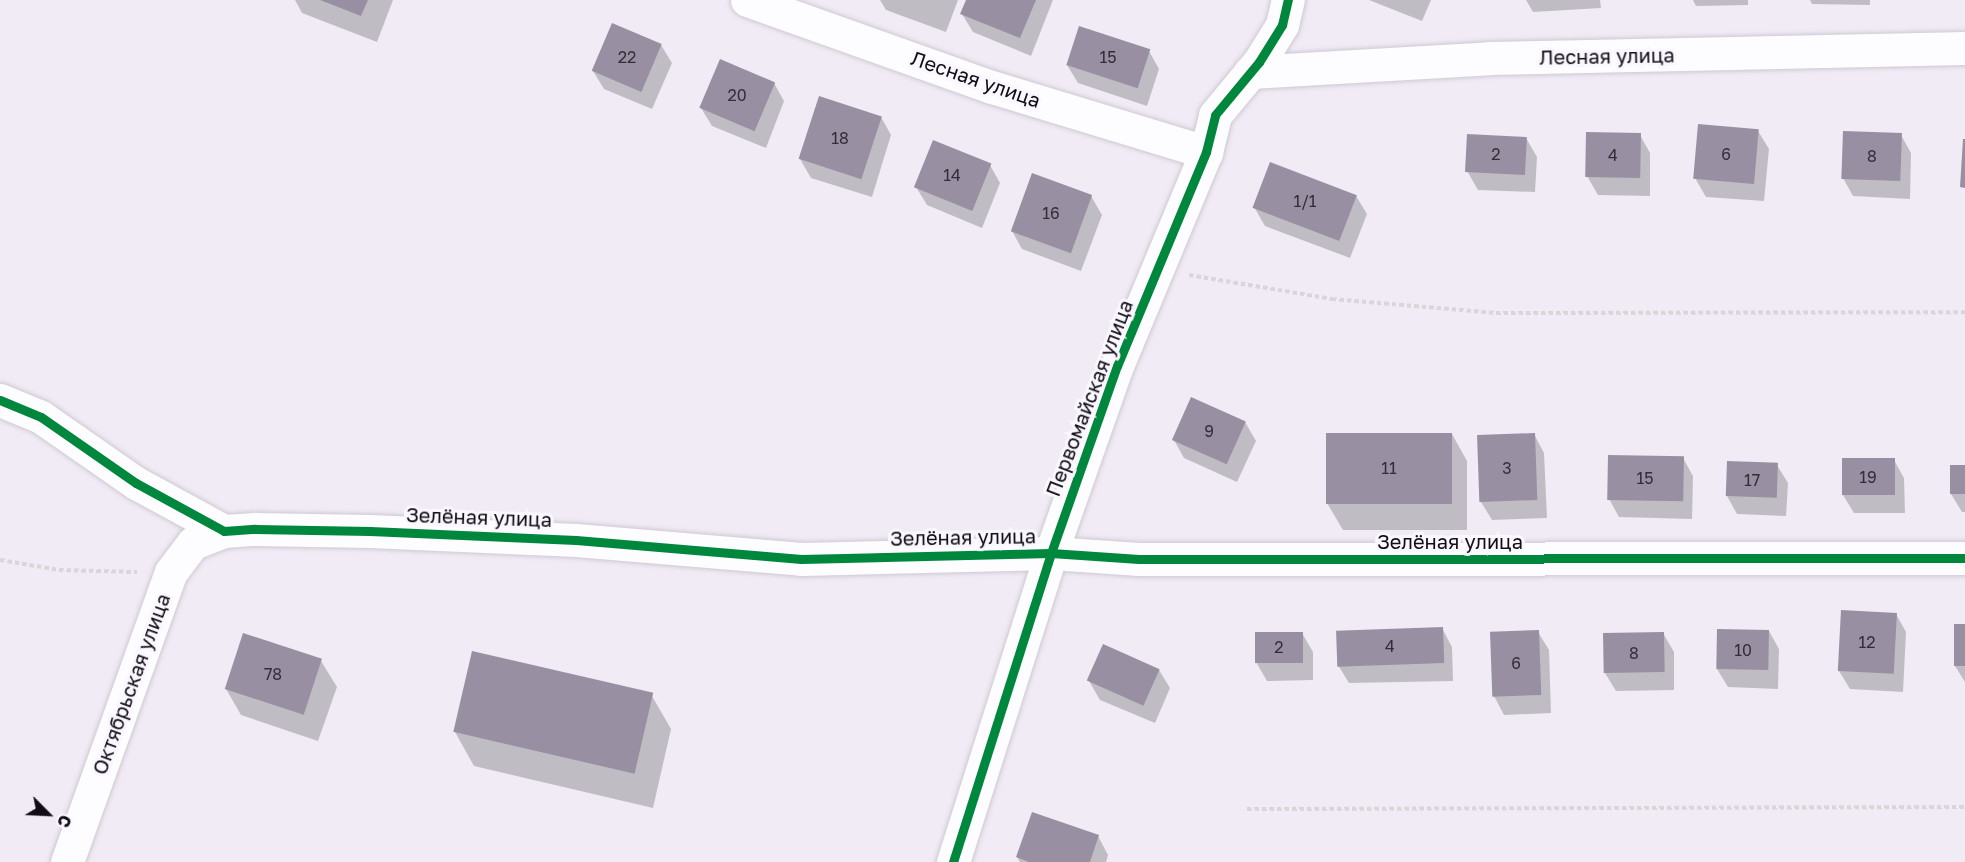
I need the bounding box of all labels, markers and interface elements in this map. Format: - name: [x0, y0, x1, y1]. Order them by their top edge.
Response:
- street label: Лесная улица: [1539, 43, 1675, 69]
- street label: Лесная улица: [908, 46, 1044, 112]
- house number: 22: [618, 47, 636, 67]
- house number: 15: [1099, 47, 1117, 67]
- house number: 20: [727, 85, 747, 105]
- house number: 18: [831, 128, 849, 148]
- house number: 2: [1491, 144, 1501, 164]
- house number: 6: [1721, 144, 1731, 164]
- house number: 4: [1608, 145, 1618, 165]
- house number: 8: [1867, 146, 1877, 166]
- house number: 14: [943, 165, 961, 185]
- house number: 1/1: [1293, 191, 1317, 211]
- house number: 16: [1042, 203, 1060, 223]
- street label: Первомайская улица: [1040, 296, 1138, 500]
- house number: 9: [1204, 421, 1214, 441]
- house number: 11: [1381, 458, 1397, 478]
- house number: 3: [1502, 458, 1512, 478]
- house number: 19: [1859, 467, 1877, 487]
- house number: 15: [1636, 468, 1654, 488]
- house number: 17: [1744, 470, 1760, 490]
- street label: Зелёная улица: [406, 502, 552, 532]
- street label: Зелёная улица: [890, 524, 1036, 550]
- street label: Зелёная улица: [1377, 529, 1523, 553]
- street label: Октябрьская улица: [87, 590, 175, 778]
- house number: 12: [1858, 632, 1876, 652]
- house number: 4: [1385, 636, 1395, 656]
- house number: 2: [1274, 637, 1284, 657]
- house number: 10: [1734, 640, 1752, 660]
- house number: 8: [1629, 643, 1639, 663]
- house number: 6: [1511, 653, 1521, 673]
- house number: 78: [264, 664, 282, 684]
- north arrow: [18, 784, 78, 844]
- text: С: [53, 812, 76, 831]

